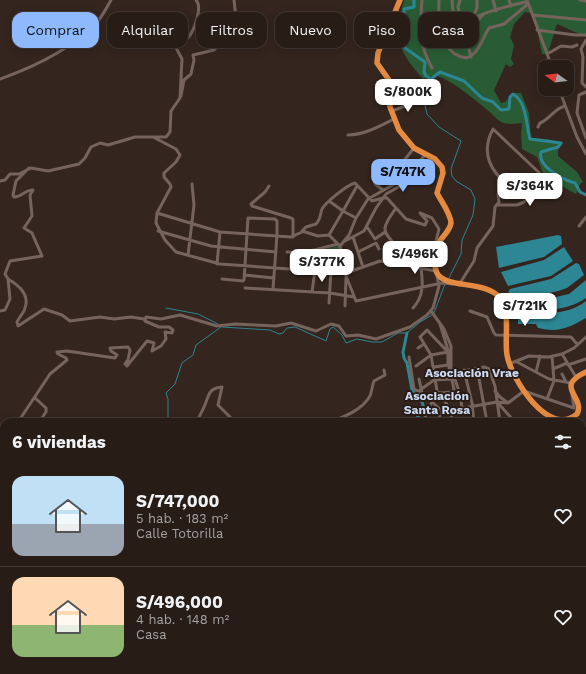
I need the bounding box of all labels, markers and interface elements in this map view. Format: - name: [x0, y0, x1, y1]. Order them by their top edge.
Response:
- chip: Comprar: [12, 12, 99, 48]
- chip: Alquilar: [107, 12, 188, 48]
- chip: Filtros: [196, 12, 267, 48]
- chip: Nuevo: [275, 12, 346, 48]
- chip: Piso: [354, 12, 410, 48]
- chip: Casa: [418, 12, 479, 48]
- north arrow: [538, 60, 574, 96]
- map controls: [538, 60, 574, 96]
- pin: S/800K: [375, 79, 441, 113]
- text: S/800K: [384, 84, 432, 99]
- pin: S/747K: [370, 159, 436, 193]
- text: S/747K: [380, 164, 426, 179]
- pin: S/364K: [497, 173, 563, 207]
- text: S/364K: [506, 178, 554, 193]
- pin: S/496K: [382, 241, 448, 275]
- text: S/496K: [392, 246, 438, 261]
- pin: S/377K: [289, 249, 355, 283]
- text: S/377K: [299, 254, 345, 269]
- pin: S/721K: [492, 293, 558, 327]
- text: S/721K: [503, 298, 547, 313]
- district label: Asociación Vrae: [425, 366, 519, 380]
- district label: Asociación Santa Rosa: [404, 389, 470, 417]
- icon: filters: [552, 431, 574, 453]
- text: 6 viviendas: [12, 432, 106, 452]
- text: S/747,000: [136, 491, 220, 511]
- icon: home: [44, 492, 92, 540]
- icon: heart: [552, 505, 574, 527]
- text: 5 hab. · 183 m²: [136, 511, 228, 526]
- text: Calle Totorilla: [136, 526, 223, 541]
- text: S/496,000: [136, 592, 223, 612]
- icon: home: [44, 593, 92, 641]
- icon: heart: [552, 606, 574, 628]
- text: 4 hab. · 148 m²: [136, 612, 229, 627]
- text: Casa: [136, 627, 167, 642]

